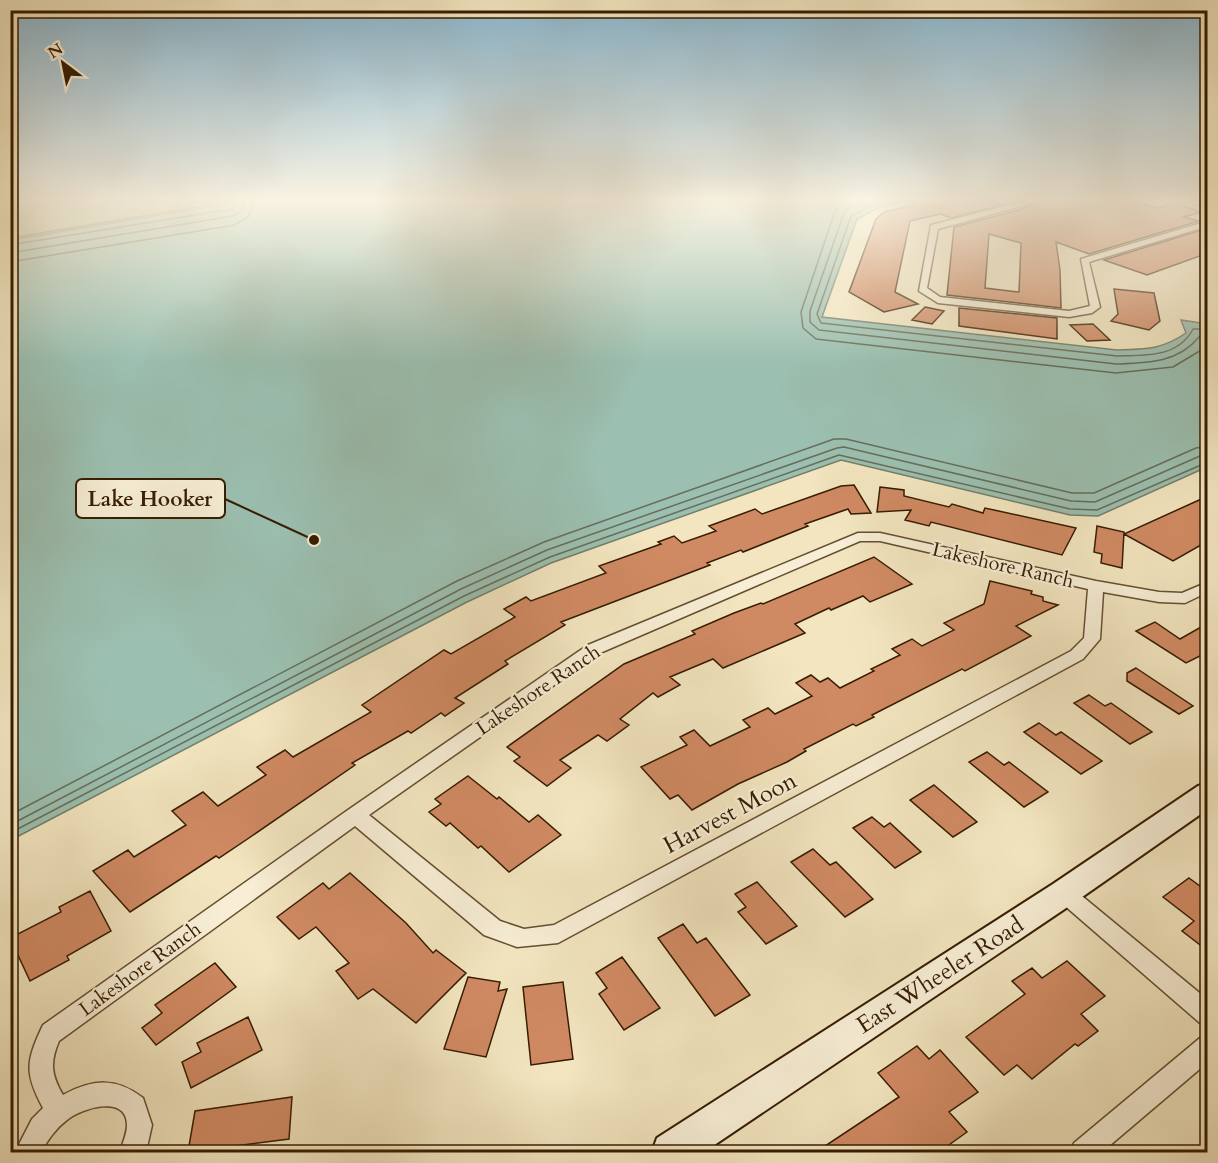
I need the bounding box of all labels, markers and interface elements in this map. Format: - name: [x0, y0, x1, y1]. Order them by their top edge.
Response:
- north arrow: [33, 33, 93, 93]
- text: N: [44, 38, 67, 64]
- callout: Lake Hooker: [76, 479, 225, 518]
- text: Lake Hooker: [88, 485, 213, 514]
- street label: Lakeshore Ranch: [929, 536, 1077, 594]
- street label: Lakeshore Ranch: [470, 638, 606, 742]
- street label: Harvest Moon: [658, 764, 803, 862]
- street label: East Wheeler Road: [850, 908, 1030, 1042]
- street label: Lakeshore Ranch: [74, 916, 206, 1022]

